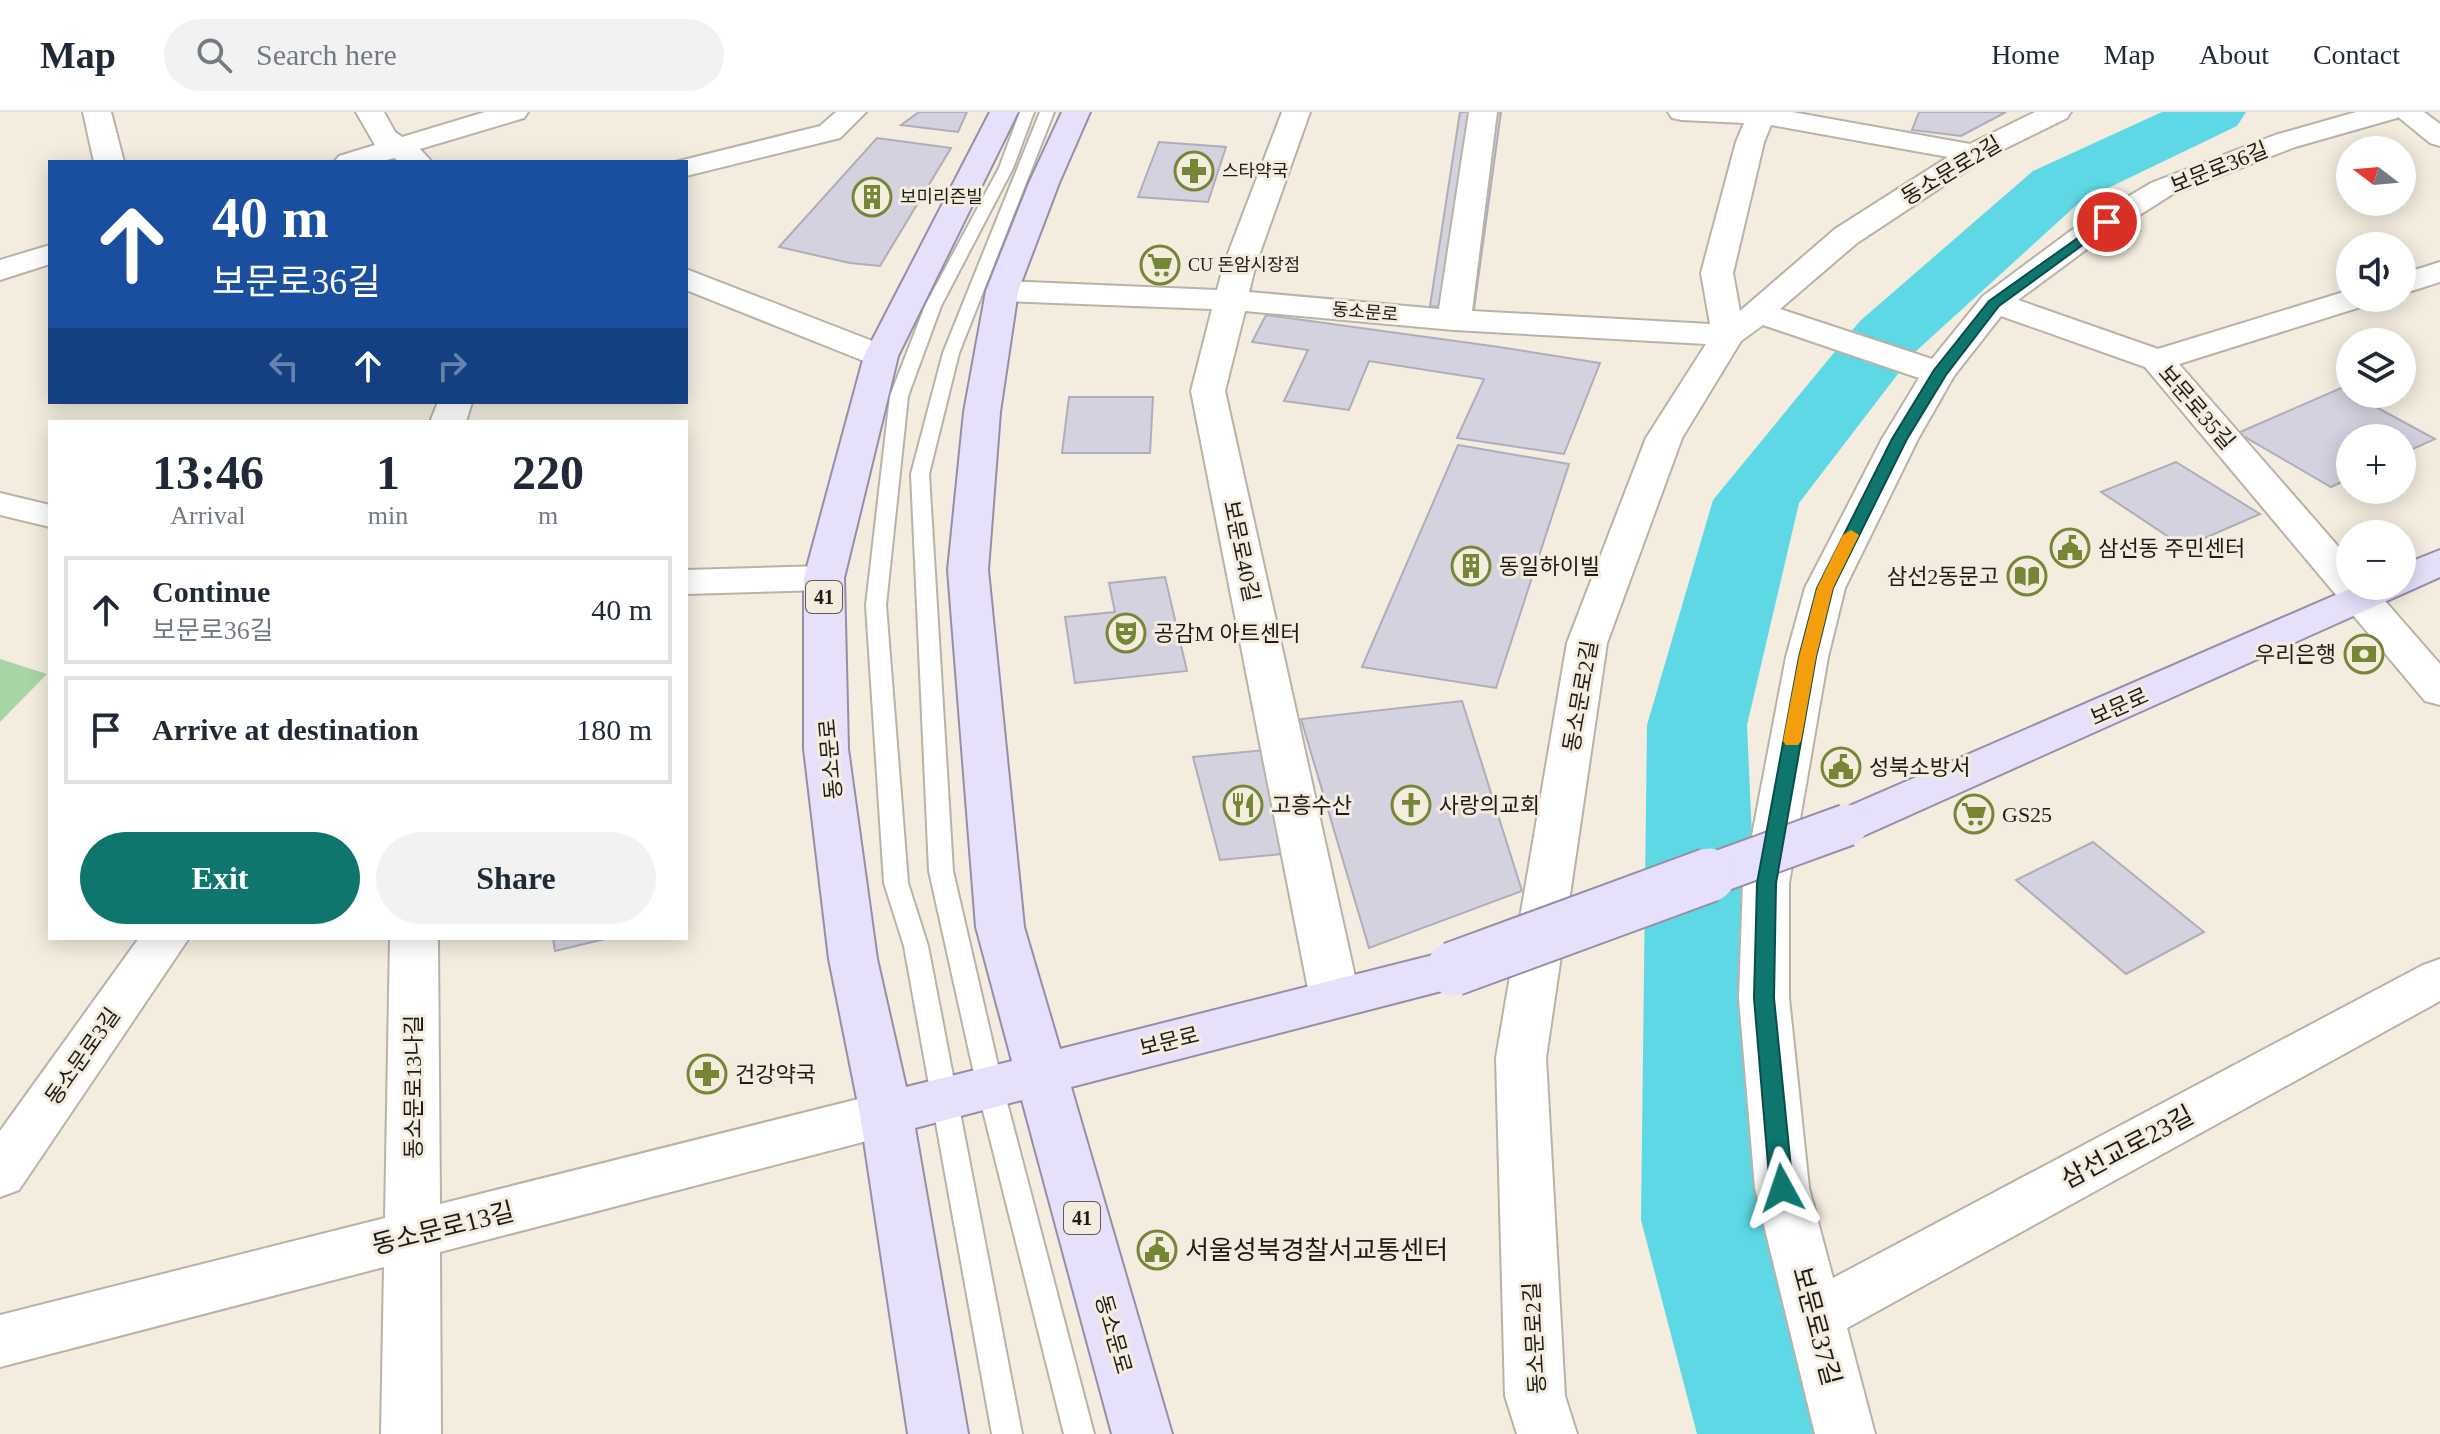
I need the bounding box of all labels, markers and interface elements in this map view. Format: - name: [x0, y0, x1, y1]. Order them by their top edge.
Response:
- search box: [164, 19, 724, 91]
- icon: search: [192, 33, 236, 77]
- text: Map: [40, 34, 116, 76]
- text: Search here: [256, 38, 397, 71]
- text: Home: [1991, 39, 2060, 70]
- text: Map: [2104, 39, 2155, 70]
- text: About: [2199, 39, 2269, 70]
- text: Contact: [2313, 39, 2400, 70]
- street label: 동소문로2길: [1897, 131, 2006, 210]
- north arrow: [2336, 136, 2416, 216]
- map controls: [2336, 136, 2416, 600]
- street label: 보문로36길: [2167, 137, 2272, 198]
- pharmacy icon: 스타약국: [1173, 150, 1215, 192]
- place label: 스타약국: [1222, 161, 1288, 181]
- building icon: 보미리즌빌: [851, 176, 893, 218]
- text: 40 m: [212, 187, 329, 249]
- place label: 보미리즌빌: [900, 187, 983, 207]
- pin: [2073, 188, 2141, 256]
- icon: ahead: [80, 192, 184, 296]
- icon: arrive: [2085, 200, 2129, 244]
- button: sound: [2336, 232, 2416, 312]
- supermarket icon: CU 돈암시장점: [1139, 244, 1181, 286]
- place label: CU 돈암시장점: [1188, 255, 1300, 275]
- text: 보문로36길: [212, 262, 380, 302]
- street label: 동소문로: [1331, 299, 1399, 325]
- button: layers: [2336, 328, 2416, 408]
- icon: left: [262, 344, 306, 388]
- icon: ahead: [346, 344, 390, 388]
- icon: right: [430, 344, 474, 388]
- street label: 보문로35길: [2153, 360, 2240, 454]
- button: +: [2336, 424, 2416, 504]
- text: 13:46: [152, 446, 264, 499]
- text: 1: [376, 446, 400, 499]
- text: 220: [512, 446, 584, 499]
- street label: 보문로40길: [1219, 498, 1264, 604]
- text: Arrival: [170, 501, 245, 530]
- text: min: [368, 501, 408, 530]
- text: m: [538, 501, 558, 530]
- button: −: [2336, 520, 2416, 600]
- public building icon: 삼선동 주민센터: [2049, 527, 2091, 569]
- place label: 삼선동 주민센터: [2098, 536, 2245, 561]
- building icon: 동일하이빌: [1450, 545, 1492, 587]
- place label: 동일하이빌: [1499, 554, 1600, 579]
- library icon: 삼선2동문고: [2006, 555, 2048, 597]
- place label: 삼선2동문고: [1887, 564, 1999, 589]
- text: Continue: [152, 575, 270, 608]
- road number: 41: [806, 581, 842, 613]
- icon: ahead: [84, 588, 128, 632]
- text: 40 m: [591, 593, 652, 626]
- theatre icon: 공감M 아트센터: [1105, 612, 1147, 654]
- text: 보문로36길: [152, 616, 274, 645]
- place label: 공감M 아트센터: [1154, 621, 1301, 646]
- bank icon: 우리은행: [2343, 633, 2385, 675]
- street label: 동소문로2길: [1558, 639, 1603, 754]
- place label: 우리은행: [2255, 642, 2336, 667]
- street label: 보문로: [2086, 683, 2152, 730]
- icon: arrive: [84, 708, 128, 752]
- text: Arrive at destination: [152, 713, 419, 746]
- text: 180 m: [576, 713, 652, 746]
- street label: 동소문로: [815, 718, 846, 800]
- public building icon: 성북소방서: [1820, 746, 1862, 788]
- place label: 성북소방서: [1869, 755, 1970, 780]
- restaurant icon: 고흥수산: [1222, 784, 1264, 826]
- church icon: 사랑의교회: [1390, 784, 1432, 826]
- place label: 고흥수산: [1271, 793, 1352, 818]
- place label: 사랑의교회: [1439, 793, 1540, 818]
- supermarket icon: GS25: [1953, 793, 1995, 835]
- place label: GS25: [2002, 802, 2052, 827]
- button: Exit: [80, 832, 360, 924]
- button: Share: [376, 832, 656, 924]
- street label: 동소문로3길: [40, 1003, 125, 1109]
- street label: 동소문로13나길: [401, 1015, 426, 1159]
- street label: 보문로: [1137, 1022, 1202, 1061]
- pharmacy icon: 건강약국: [686, 1053, 728, 1095]
- place label: 건강약국: [735, 1062, 816, 1087]
- street label: 삼선교로23길: [2056, 1100, 2198, 1194]
- position arrow: [1740, 1146, 1824, 1230]
- street label: 동소문로13길: [369, 1197, 517, 1260]
- road number: 41: [1064, 1202, 1100, 1234]
- public building icon: 서울성북경찰서교통센터: [1136, 1229, 1178, 1271]
- place label: 서울성북경찰서교통센터: [1185, 1236, 1448, 1265]
- street label: 보문로37길: [1787, 1264, 1846, 1389]
- street label: 동소문로2길: [1519, 1281, 1550, 1395]
- street label: 동소문로: [1090, 1292, 1137, 1376]

